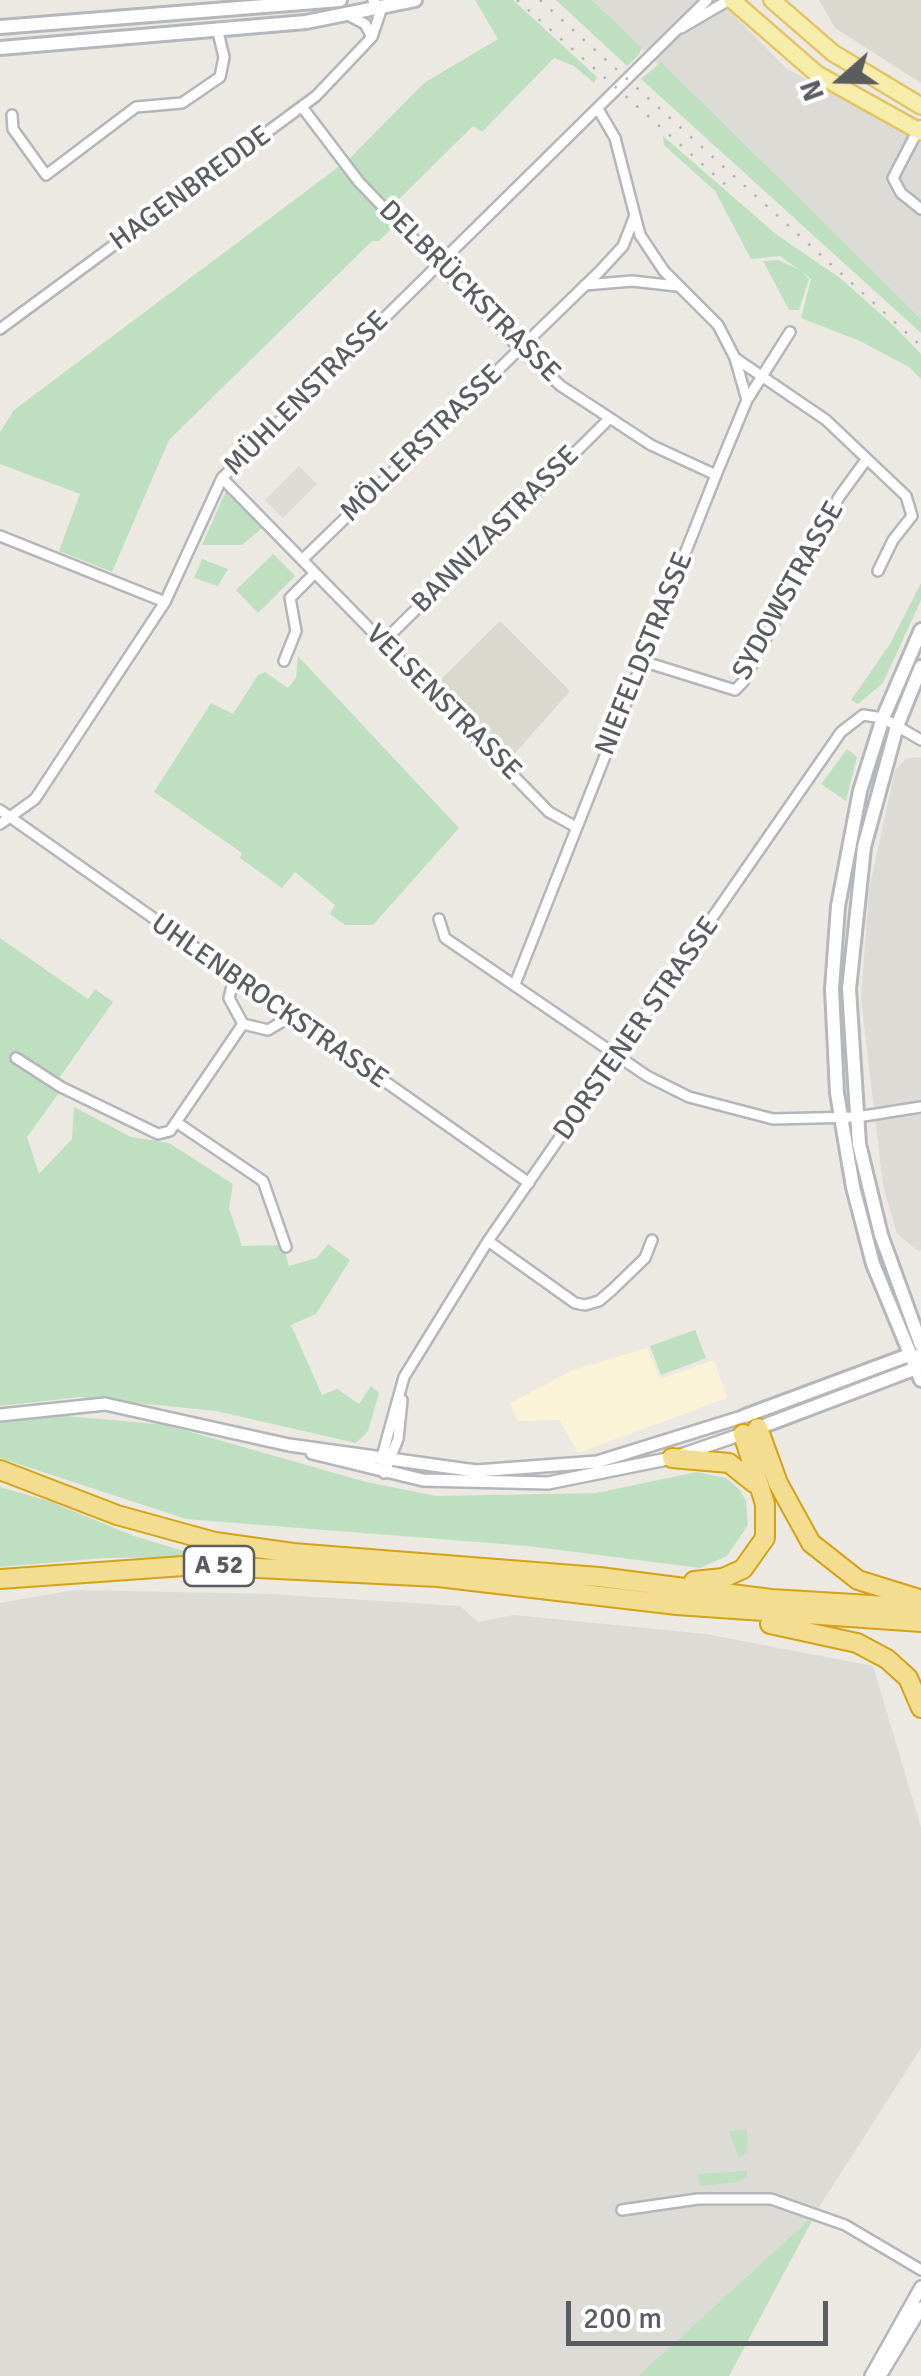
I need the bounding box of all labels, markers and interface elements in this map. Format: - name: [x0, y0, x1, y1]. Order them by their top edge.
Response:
- north arrow: [791, 30, 891, 130]
- text: N: [794, 75, 832, 105]
- street label: HAGENBREDDE: [104, 119, 278, 259]
- street label: DELBRÜCKSTRASSE: [371, 194, 567, 390]
- street label: MÜHLENSTRASSE: [218, 305, 396, 483]
- street label: MÖLLERSTRASSE: [334, 358, 510, 530]
- street label: BANNIZASTRASSE: [405, 439, 587, 621]
- street label: SYDOWSTRASSE: [726, 496, 852, 686]
- street label: NIEFELDSTRASSE: [589, 548, 701, 760]
- street label: VELSENSTRASSE: [358, 618, 528, 788]
- street label: UHLENBROCKSTRASSE: [144, 907, 394, 1097]
- street label: DORSTENER STRASSE: [547, 911, 727, 1147]
- road number: A 52: [184, 1546, 254, 1586]
- scale bar: [571, 2281, 834, 2343]
- text: 200 m: [583, 2300, 662, 2337]

